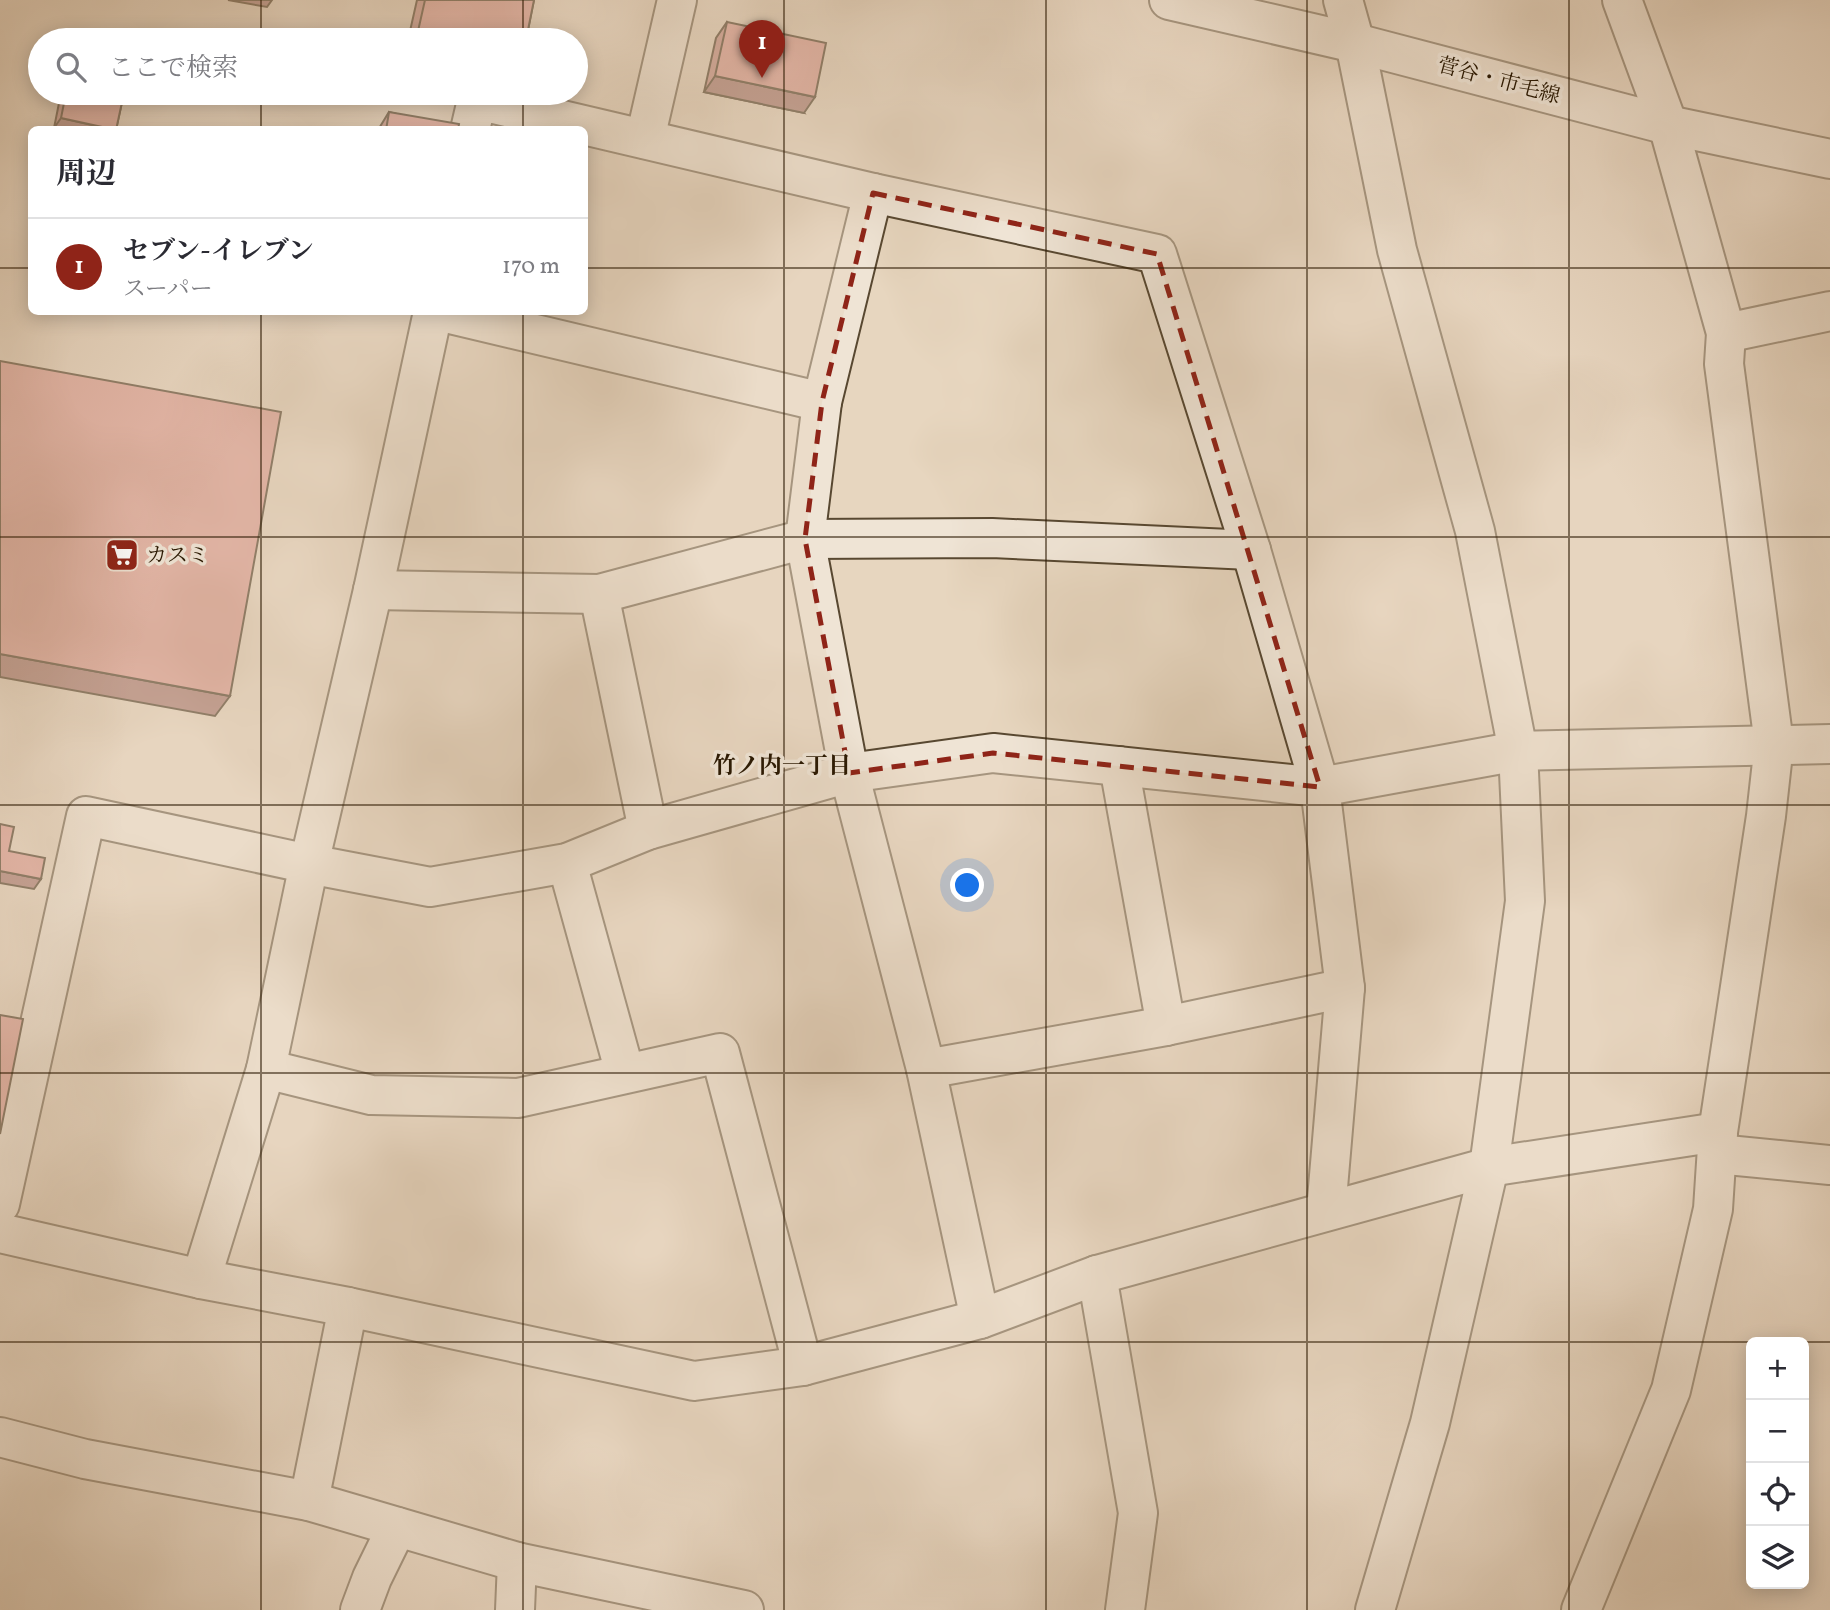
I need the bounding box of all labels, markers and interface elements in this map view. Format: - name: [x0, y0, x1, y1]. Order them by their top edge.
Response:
- pin: 1: [739, 20, 785, 78]
- search box: [28, 28, 588, 105]
- icon: search: [52, 48, 90, 86]
- text: ここで検索: [108, 51, 238, 87]
- street label: 菅谷・市毛線: [1434, 51, 1563, 112]
- text: 周辺: [56, 154, 116, 196]
- text: セブン-イレブン: [123, 234, 314, 270]
- text: 1: [74, 251, 84, 283]
- text: 170 m: [502, 251, 560, 283]
- text: スーパー: [123, 274, 213, 306]
- supermarket icon: カスミ: [103, 536, 141, 574]
- place label: カスミ: [146, 542, 209, 571]
- district label: 竹ノ内一丁目: [713, 751, 851, 783]
- your location: [950, 868, 984, 902]
- map controls: [1746, 1337, 1809, 1589]
- button: +: [1746, 1337, 1809, 1400]
- button: −: [1746, 1400, 1809, 1463]
- button: locate: [1746, 1463, 1809, 1526]
- button: layers: [1746, 1526, 1809, 1589]

